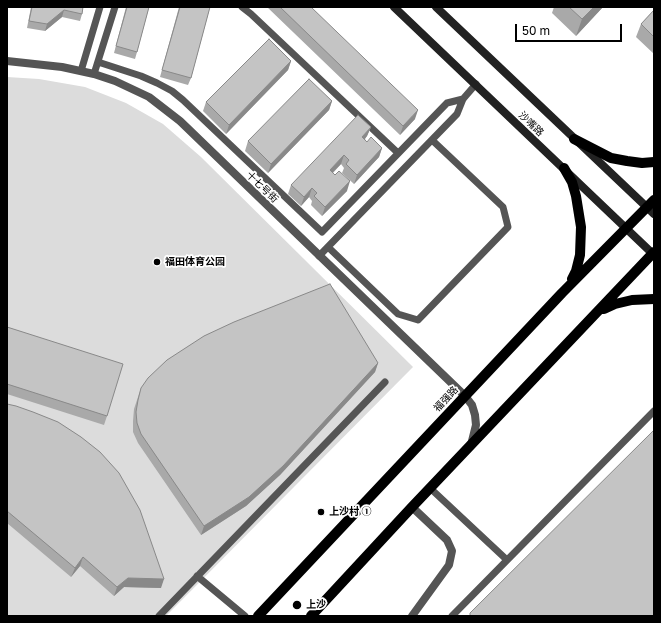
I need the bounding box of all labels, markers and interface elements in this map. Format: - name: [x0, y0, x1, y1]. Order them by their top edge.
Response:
- scale bar: [517, 16, 624, 42]
- text: 50 m: [522, 23, 550, 38]
- street label: 沙嘴路: [516, 109, 546, 139]
- street label: 十七号街: [243, 169, 281, 205]
- place label: 福田体育公园: [165, 256, 225, 268]
- marker: 福田体育公园: [152, 257, 162, 267]
- street label: 福强路: [431, 384, 461, 414]
- place label: 上沙村 ①: [329, 506, 371, 518]
- marker: 上沙村 ①: [316, 507, 326, 517]
- marker: 上沙: [291, 599, 303, 611]
- place label: 上沙: [306, 599, 326, 611]

